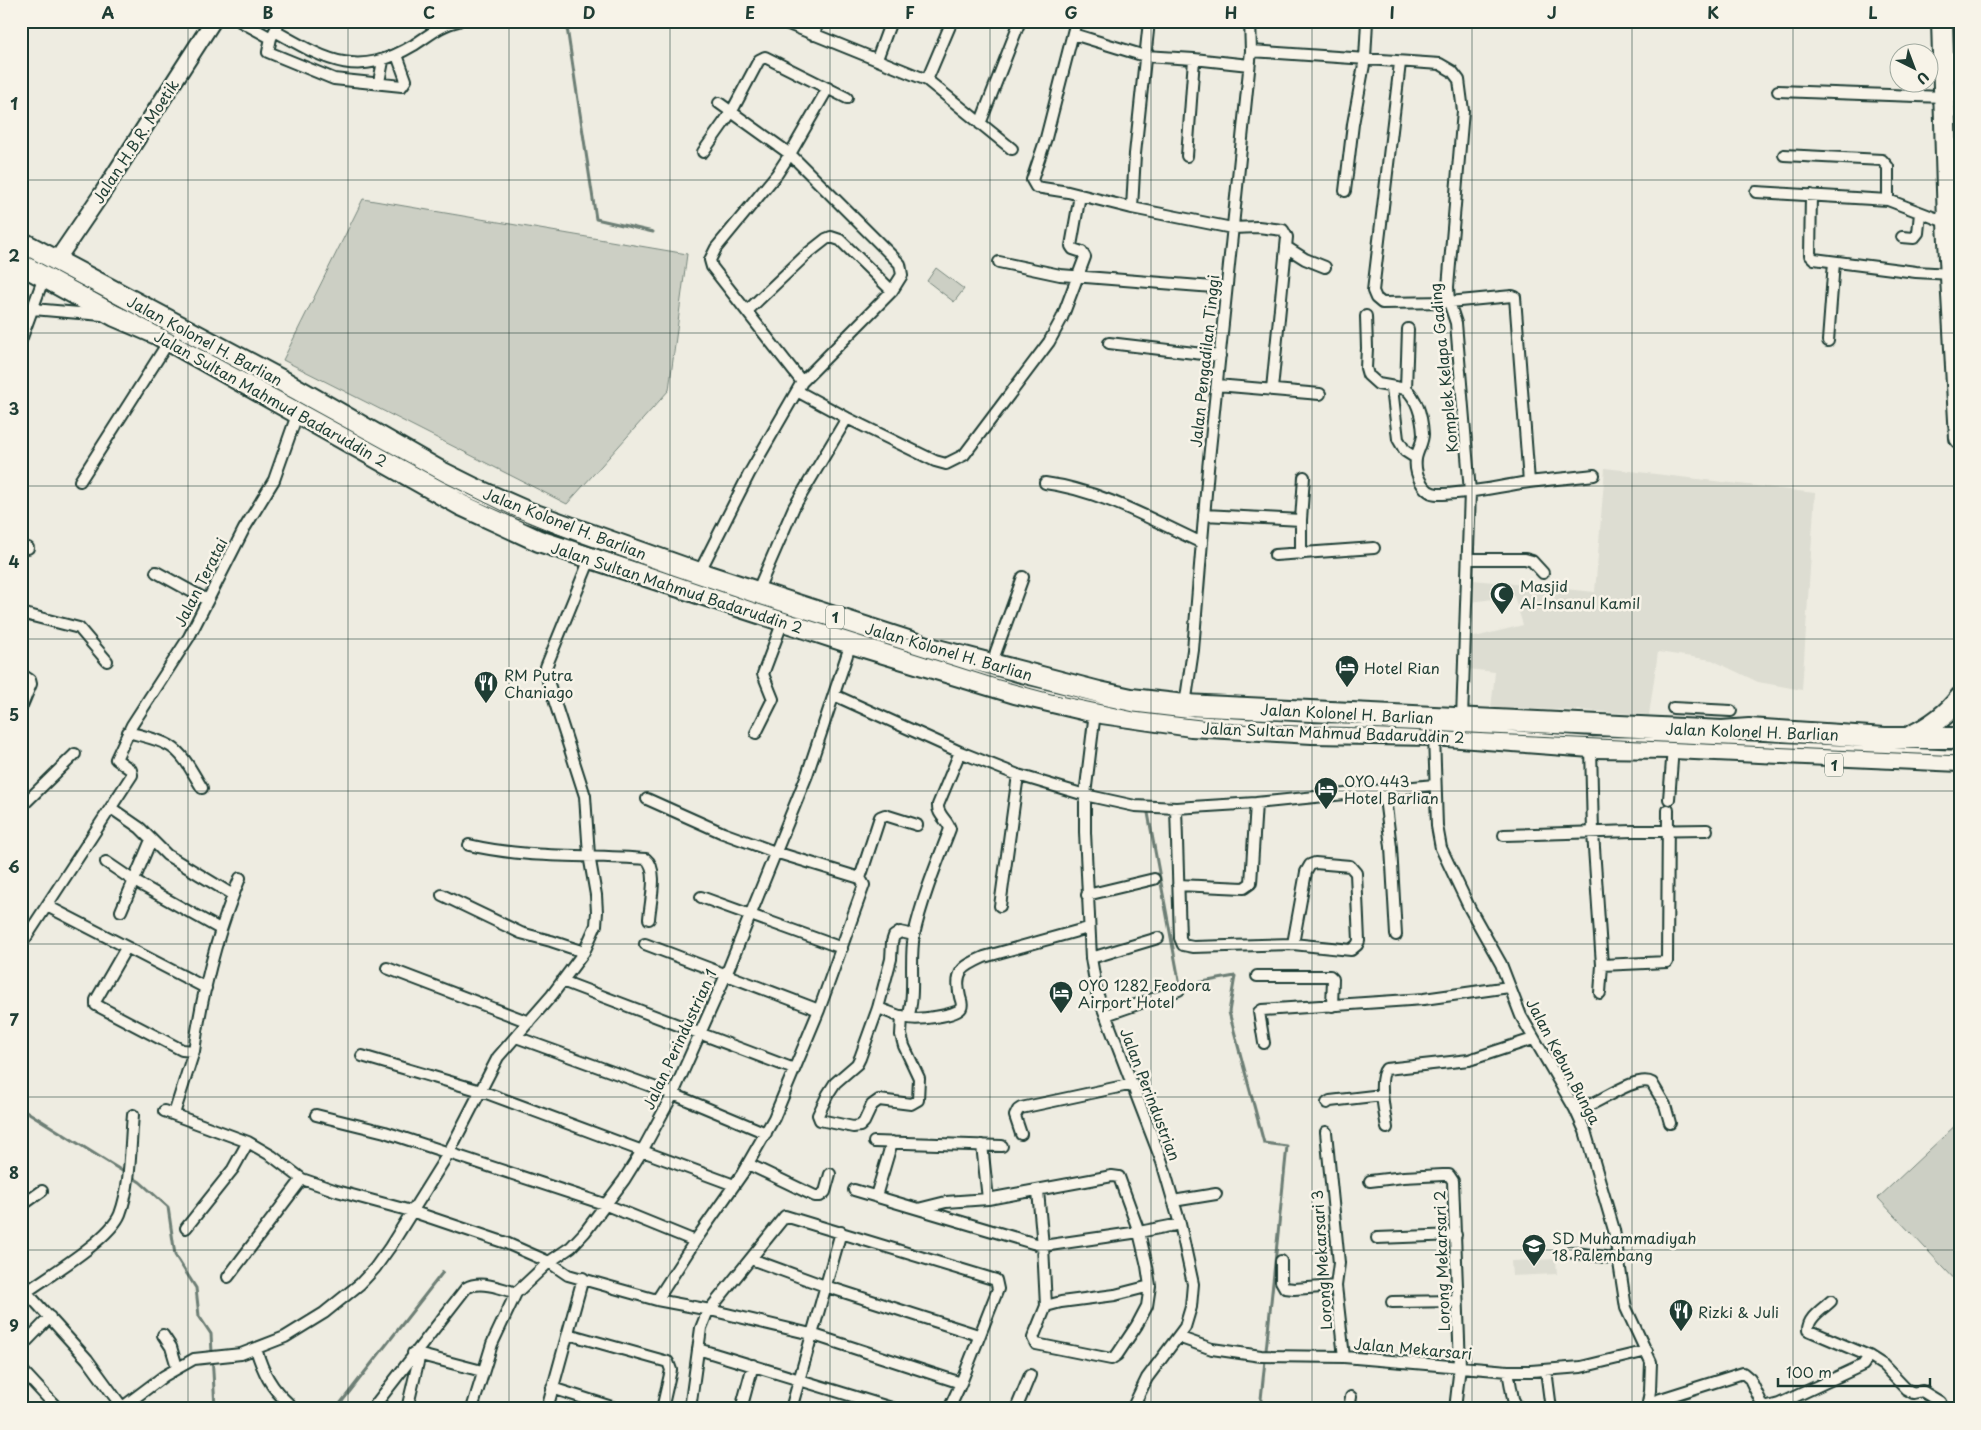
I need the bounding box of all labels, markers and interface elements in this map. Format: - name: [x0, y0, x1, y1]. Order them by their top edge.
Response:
- text: A: [102, 0, 115, 24]
- text: B: [263, 0, 274, 24]
- text: C: [423, 0, 435, 24]
- text: D: [583, 0, 595, 24]
- text: E: [745, 0, 755, 24]
- text: F: [905, 0, 915, 24]
- text: G: [1064, 0, 1078, 24]
- text: H: [1225, 0, 1237, 24]
- text: I: [1389, 0, 1395, 24]
- text: J: [1547, 0, 1557, 24]
- text: K: [1707, 0, 1719, 24]
- text: L: [1868, 0, 1878, 24]
- north arrow: [1888, 42, 1938, 92]
- text: U: [1912, 67, 1934, 89]
- street label: Jalan H.B.R. Moetik: [86, 74, 184, 208]
- text: 1: [10, 91, 18, 115]
- text: 2: [8, 243, 20, 267]
- street label: Jalan Pengadilan Tinggi: [1183, 273, 1225, 449]
- street label: Komplek Kelapa Gading: [1423, 282, 1463, 454]
- street label: Jalan Kolonel H. Barlian: [123, 289, 287, 391]
- street label: Jalan Sultan Mahmud Badaruddin 2: [150, 324, 392, 472]
- text: 3: [9, 396, 19, 420]
- street label: Jalan Kolonel H. Barlian: [480, 481, 650, 565]
- street label: Jalan Teratai: [168, 533, 232, 631]
- street label: Jalan Sultan Mahmud Badaruddin 2: [548, 535, 806, 639]
- text: 4: [9, 549, 20, 573]
- place label: Masjid Al-Insanul Kamil: [1520, 574, 1640, 614]
- mosque icon: Masjid Al-Insanul Kamil: [1489, 581, 1515, 615]
- road number: 1: [826, 606, 844, 628]
- street label: Jalan Kolonel H. Barlian: [863, 616, 1035, 686]
- hotel icon: Hotel Rian: [1334, 654, 1360, 688]
- place label: Hotel Rian: [1364, 656, 1440, 679]
- place label: RM Putra Chaniago: [504, 663, 574, 703]
- restaurant icon: RM Putra Chaniago: [473, 670, 499, 704]
- street label: Jalan Kolonel H. Barlian: [1260, 697, 1434, 729]
- text: 5: [9, 702, 19, 726]
- street label: Jalan Sultan Mahmud Badaruddin 2: [1201, 716, 1465, 748]
- street label: Jalan Kolonel H. Barlian: [1665, 716, 1839, 746]
- road number: 1: [1825, 754, 1843, 776]
- place label: OYO 443 Hotel Barlian: [1344, 769, 1439, 809]
- hotel icon: OYO 443 Hotel Barlian: [1313, 776, 1339, 810]
- text: 6: [8, 854, 20, 878]
- street label: Jalan Perindustrian 1: [636, 965, 722, 1113]
- place label: OYO 1282 Feodora Airport Hotel: [1078, 973, 1211, 1013]
- hotel icon: OYO 1282 Feodora Airport Hotel: [1048, 980, 1074, 1014]
- street label: Jalan Kebun Bunga: [1521, 994, 1607, 1129]
- text: 7: [9, 1007, 19, 1031]
- street label: Jalan Perindustrian: [1115, 1024, 1187, 1164]
- text: 8: [9, 1160, 19, 1184]
- street label: Lorong Mekarsari 3: [1305, 1189, 1337, 1331]
- street label: Lorong Mekarsari 2: [1427, 1190, 1455, 1332]
- place label: SD Muhammadiyah 18 Palembang: [1552, 1226, 1697, 1266]
- school or university icon: SD Muhammadiyah 18 Palembang: [1521, 1233, 1547, 1267]
- restaurant icon: Rizki & Juli: [1668, 1298, 1694, 1332]
- place label: Rizki & Juli: [1698, 1300, 1779, 1323]
- text: 9: [9, 1313, 19, 1337]
- street label: Jalan Mekarsari: [1353, 1331, 1473, 1365]
- scale bar: [1778, 1355, 1931, 1387]
- text: 100 m: [1786, 1360, 1832, 1383]

